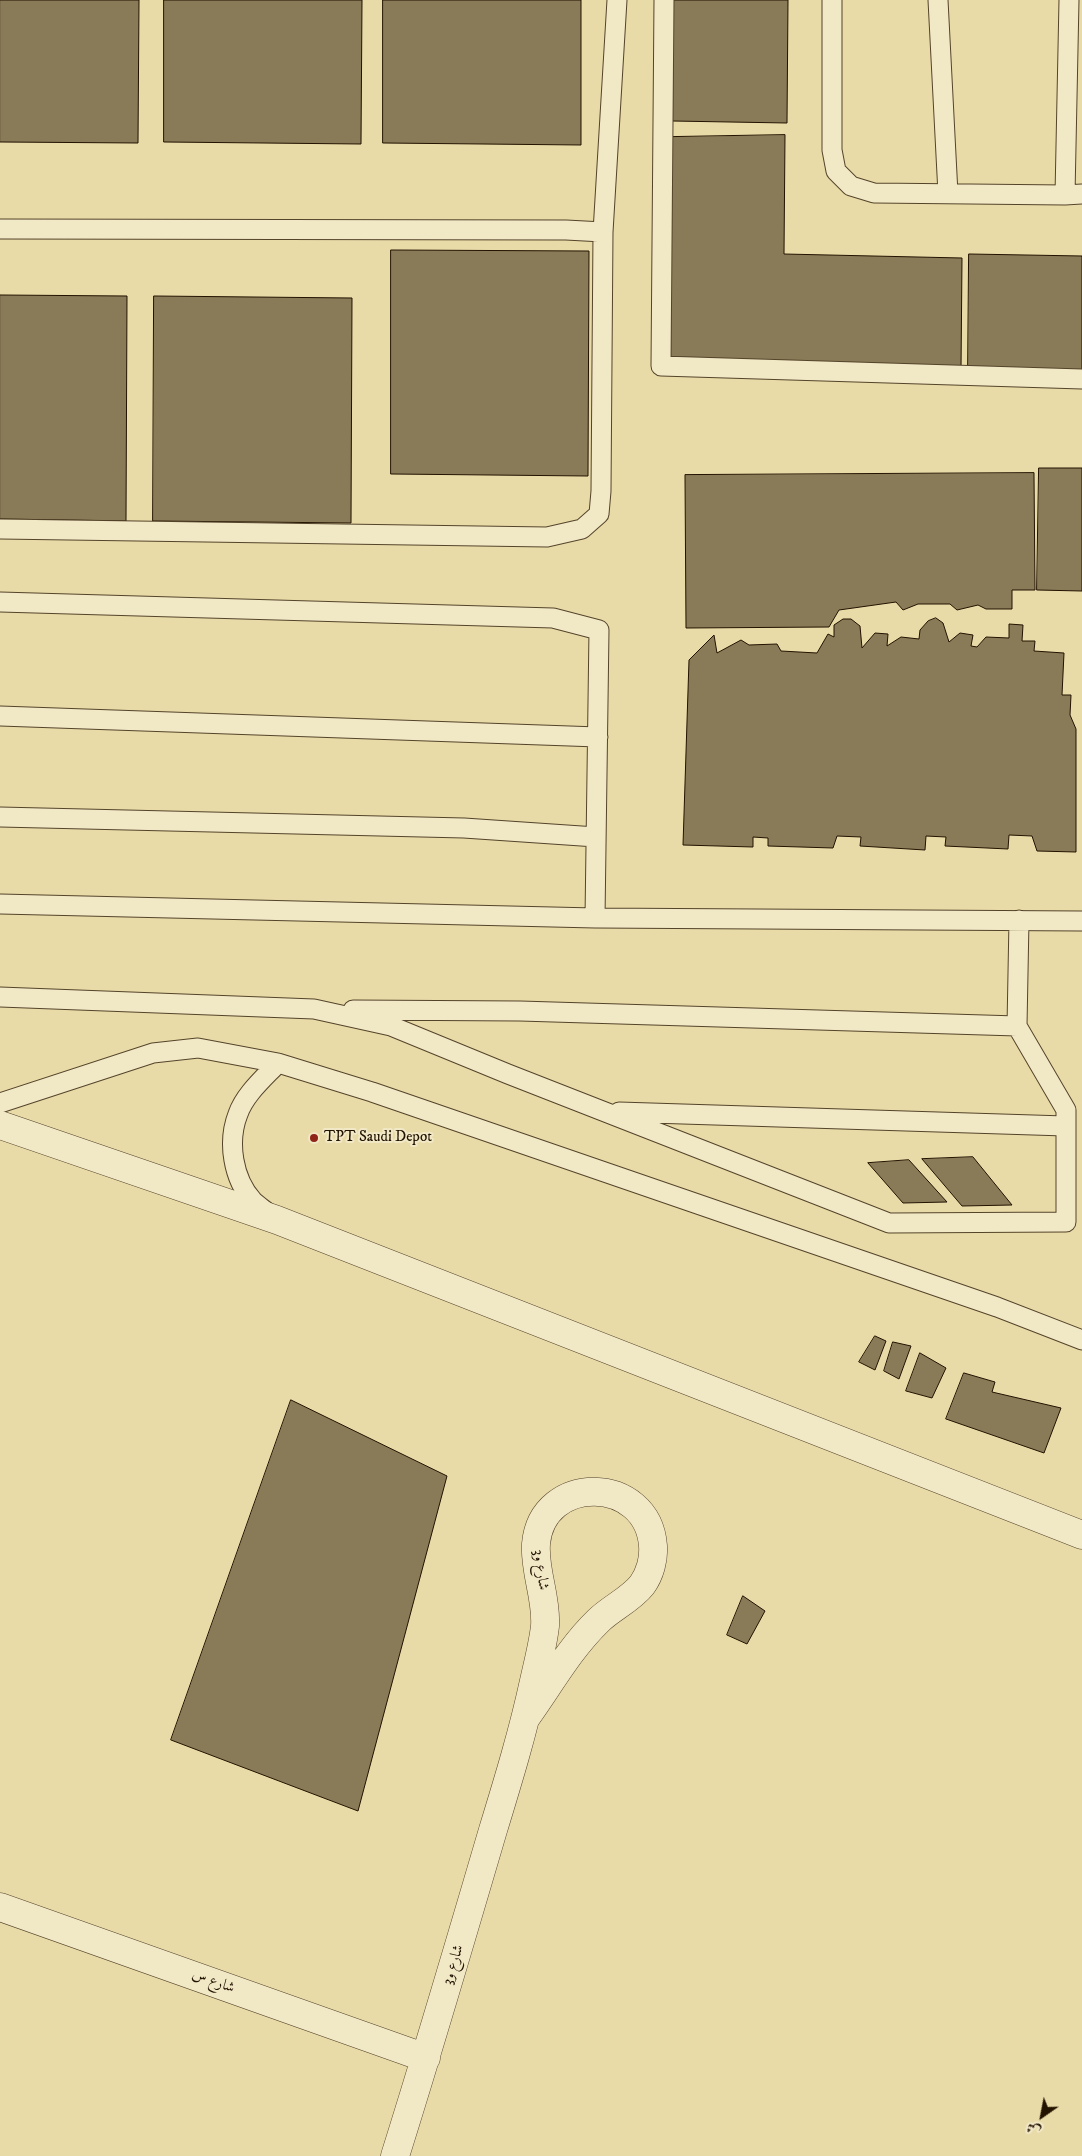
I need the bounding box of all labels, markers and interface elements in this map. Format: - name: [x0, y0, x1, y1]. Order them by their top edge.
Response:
- place label: TPT Saudi Depot: [324, 1129, 432, 1147]
- marker: TPT Saudi Depot: [308, 1132, 320, 1144]
- street label: شارع و3: [528, 1549, 552, 1591]
- street label: شارع و3: [439, 1943, 469, 1987]
- street label: شارع س: [189, 1966, 237, 1998]
- north arrow: [1017, 2091, 1067, 2141]
- text: ش: [1023, 2117, 1045, 2140]

